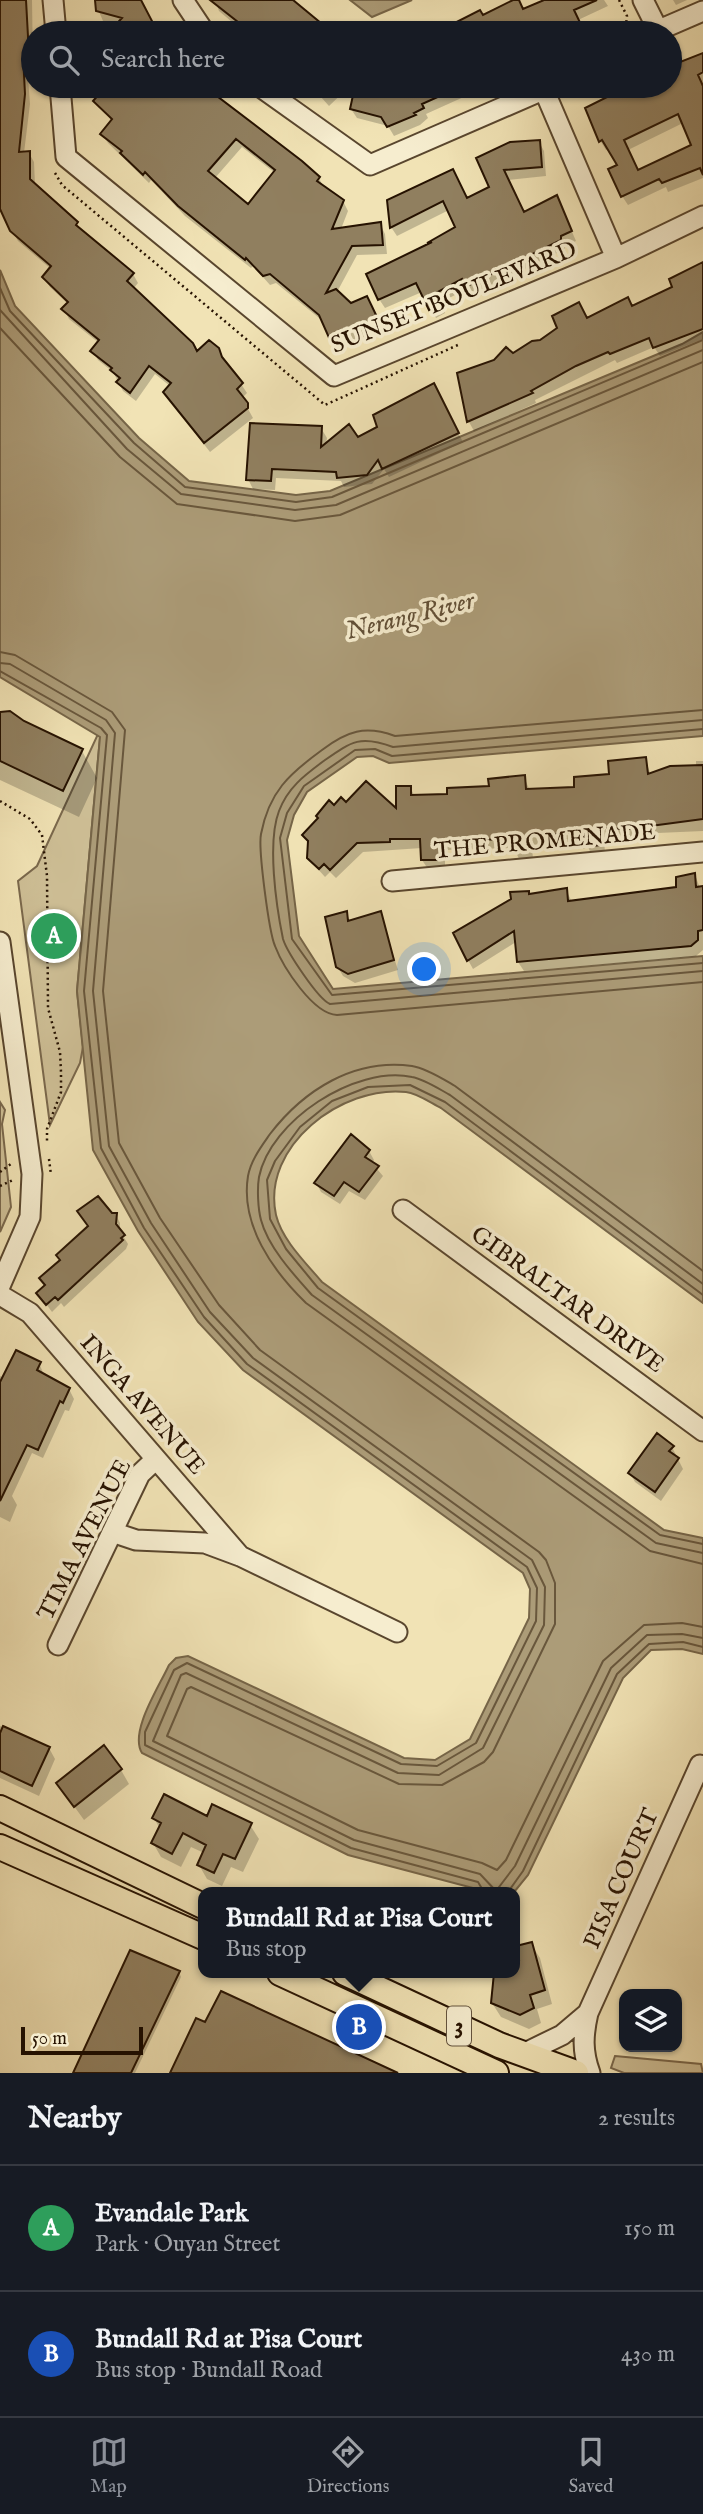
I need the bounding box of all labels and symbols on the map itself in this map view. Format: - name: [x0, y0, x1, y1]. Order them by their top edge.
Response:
- street label: SUNSET BOULEVARD: [327, 234, 581, 362]
- water label: Nerang River: [342, 584, 479, 649]
- street label: THE PROMENADE: [433, 817, 657, 867]
- pin: A: [31, 910, 77, 962]
- your location: [407, 952, 441, 986]
- street label: GIBRALTAR DRIVE: [464, 1219, 670, 1381]
- street label: INGA AVENUE: [72, 1328, 212, 1482]
- street label: TIMA AVENUE: [31, 1454, 139, 1626]
- street label: PISA COURT: [577, 1804, 667, 1954]
- pin: B: [336, 2001, 382, 2053]
- road number: 3: [447, 2007, 471, 2046]
- scale bar: [21, 2024, 144, 2056]

